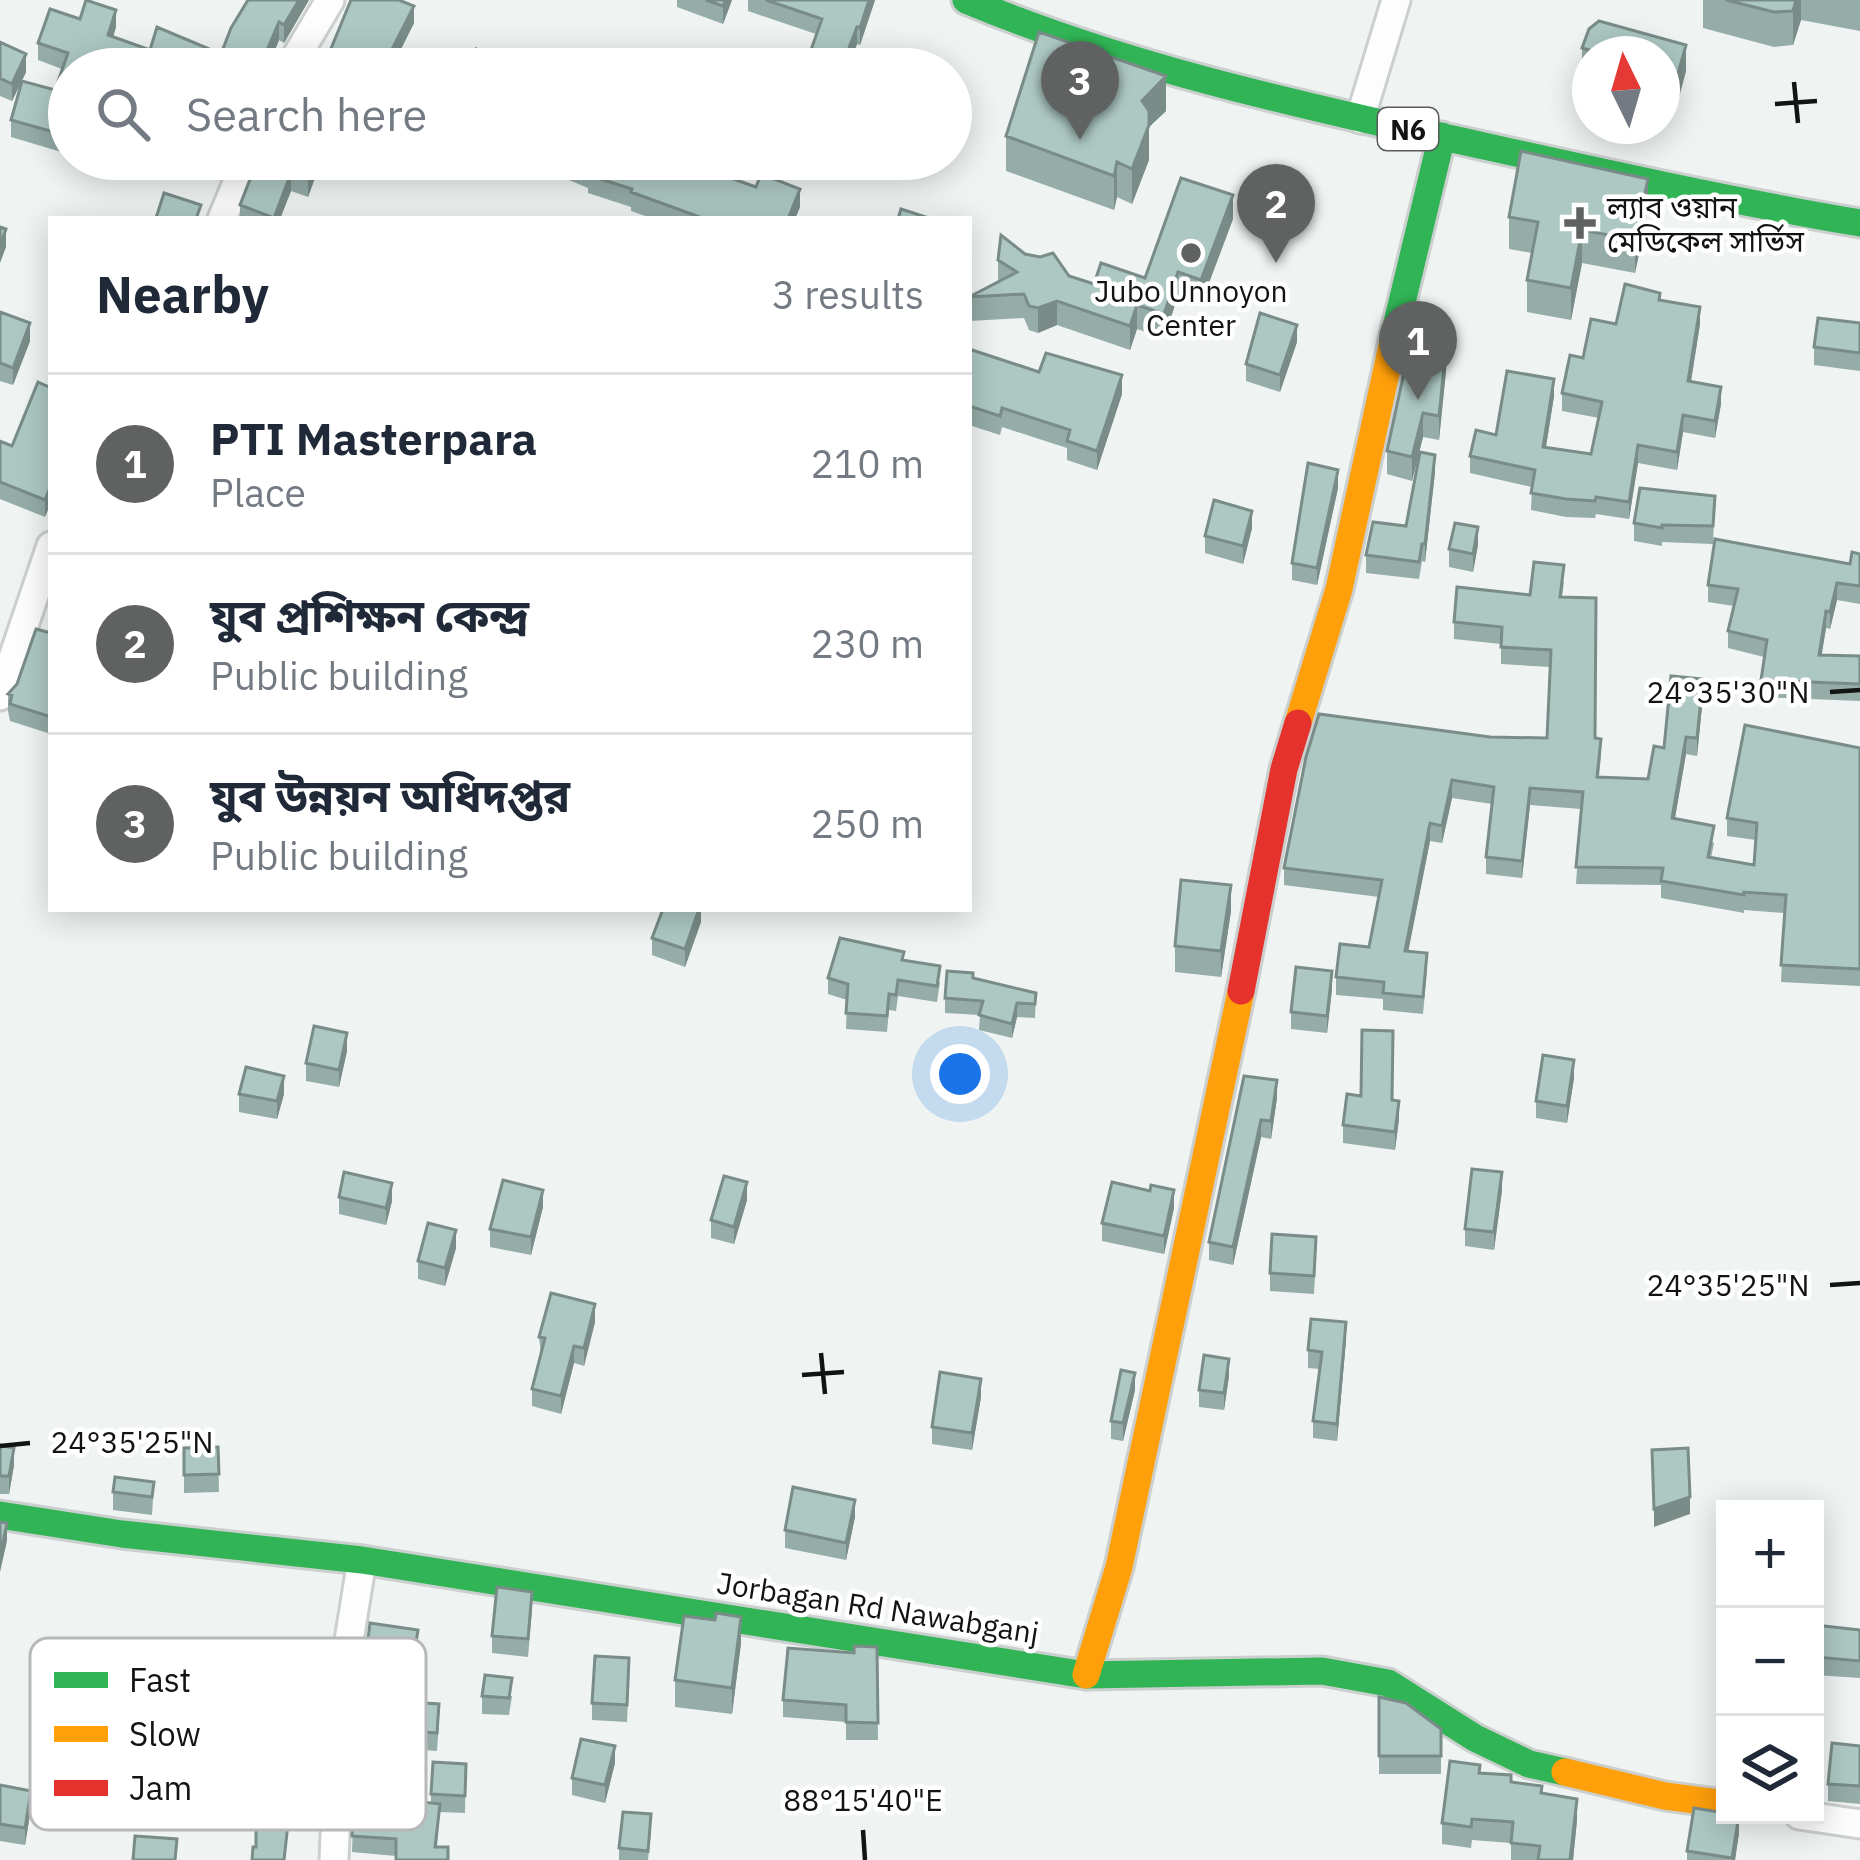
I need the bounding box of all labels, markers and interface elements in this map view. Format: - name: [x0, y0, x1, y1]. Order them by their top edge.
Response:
- north arrow: [1572, 36, 1680, 144]
- pin: 3: [1041, 41, 1119, 140]
- search box: [48, 48, 972, 180]
- icon: search: [90, 81, 156, 147]
- text: Search here: [186, 85, 427, 143]
- road number: N6: [1378, 108, 1438, 150]
- pin: 2: [1237, 164, 1315, 263]
- place label: ল্যাব ওয়ান মেডিকেল সার্ভিস: [1606, 187, 1804, 260]
- marker: ল্যাব ওয়ান মেডিকেল সার্ভিস: [1564, 207, 1596, 239]
- marker: Jubo Unnoyon Center: [1178, 240, 1204, 266]
- text: Nearby: [96, 261, 269, 327]
- text: 3 results: [772, 269, 924, 320]
- place label: Jubo Unnoyon Center: [1094, 271, 1288, 344]
- pin: 1: [1379, 301, 1457, 400]
- text: PTI Masterpara: [210, 409, 537, 467]
- text: 1: [123, 438, 147, 489]
- text: 210 m: [811, 438, 924, 489]
- text: Place: [210, 467, 306, 518]
- text: যুব প্রশিক্ষন কেন্দ্র: [210, 586, 529, 644]
- text: 2: [123, 618, 147, 669]
- text: 230 m: [811, 618, 924, 669]
- text: Public building: [210, 650, 468, 701]
- text: 24°35'30"N: [1646, 672, 1810, 711]
- text: যুব উন্নয়ন অধিদপ্তর: [210, 766, 570, 824]
- text: 3: [123, 798, 147, 849]
- text: 250 m: [811, 798, 924, 849]
- text: Public building: [210, 830, 468, 881]
- your location: [930, 1044, 990, 1104]
- text: 24°35'25"N: [1646, 1265, 1810, 1304]
- text: 24°35'25"N: [50, 1422, 214, 1461]
- map controls: [1716, 1500, 1824, 1824]
- button: +: [1716, 1500, 1824, 1608]
- street label: Jorbagan Rd Nawabganj: [714, 1562, 1042, 1652]
- button: −: [1716, 1608, 1824, 1716]
- legend: [30, 1638, 426, 1830]
- text: Fast: [129, 1658, 191, 1701]
- text: Slow: [129, 1712, 201, 1755]
- button: layers: [1716, 1716, 1824, 1824]
- text: Jam: [129, 1766, 192, 1809]
- text: 88°15'40"E: [783, 1780, 943, 1819]

